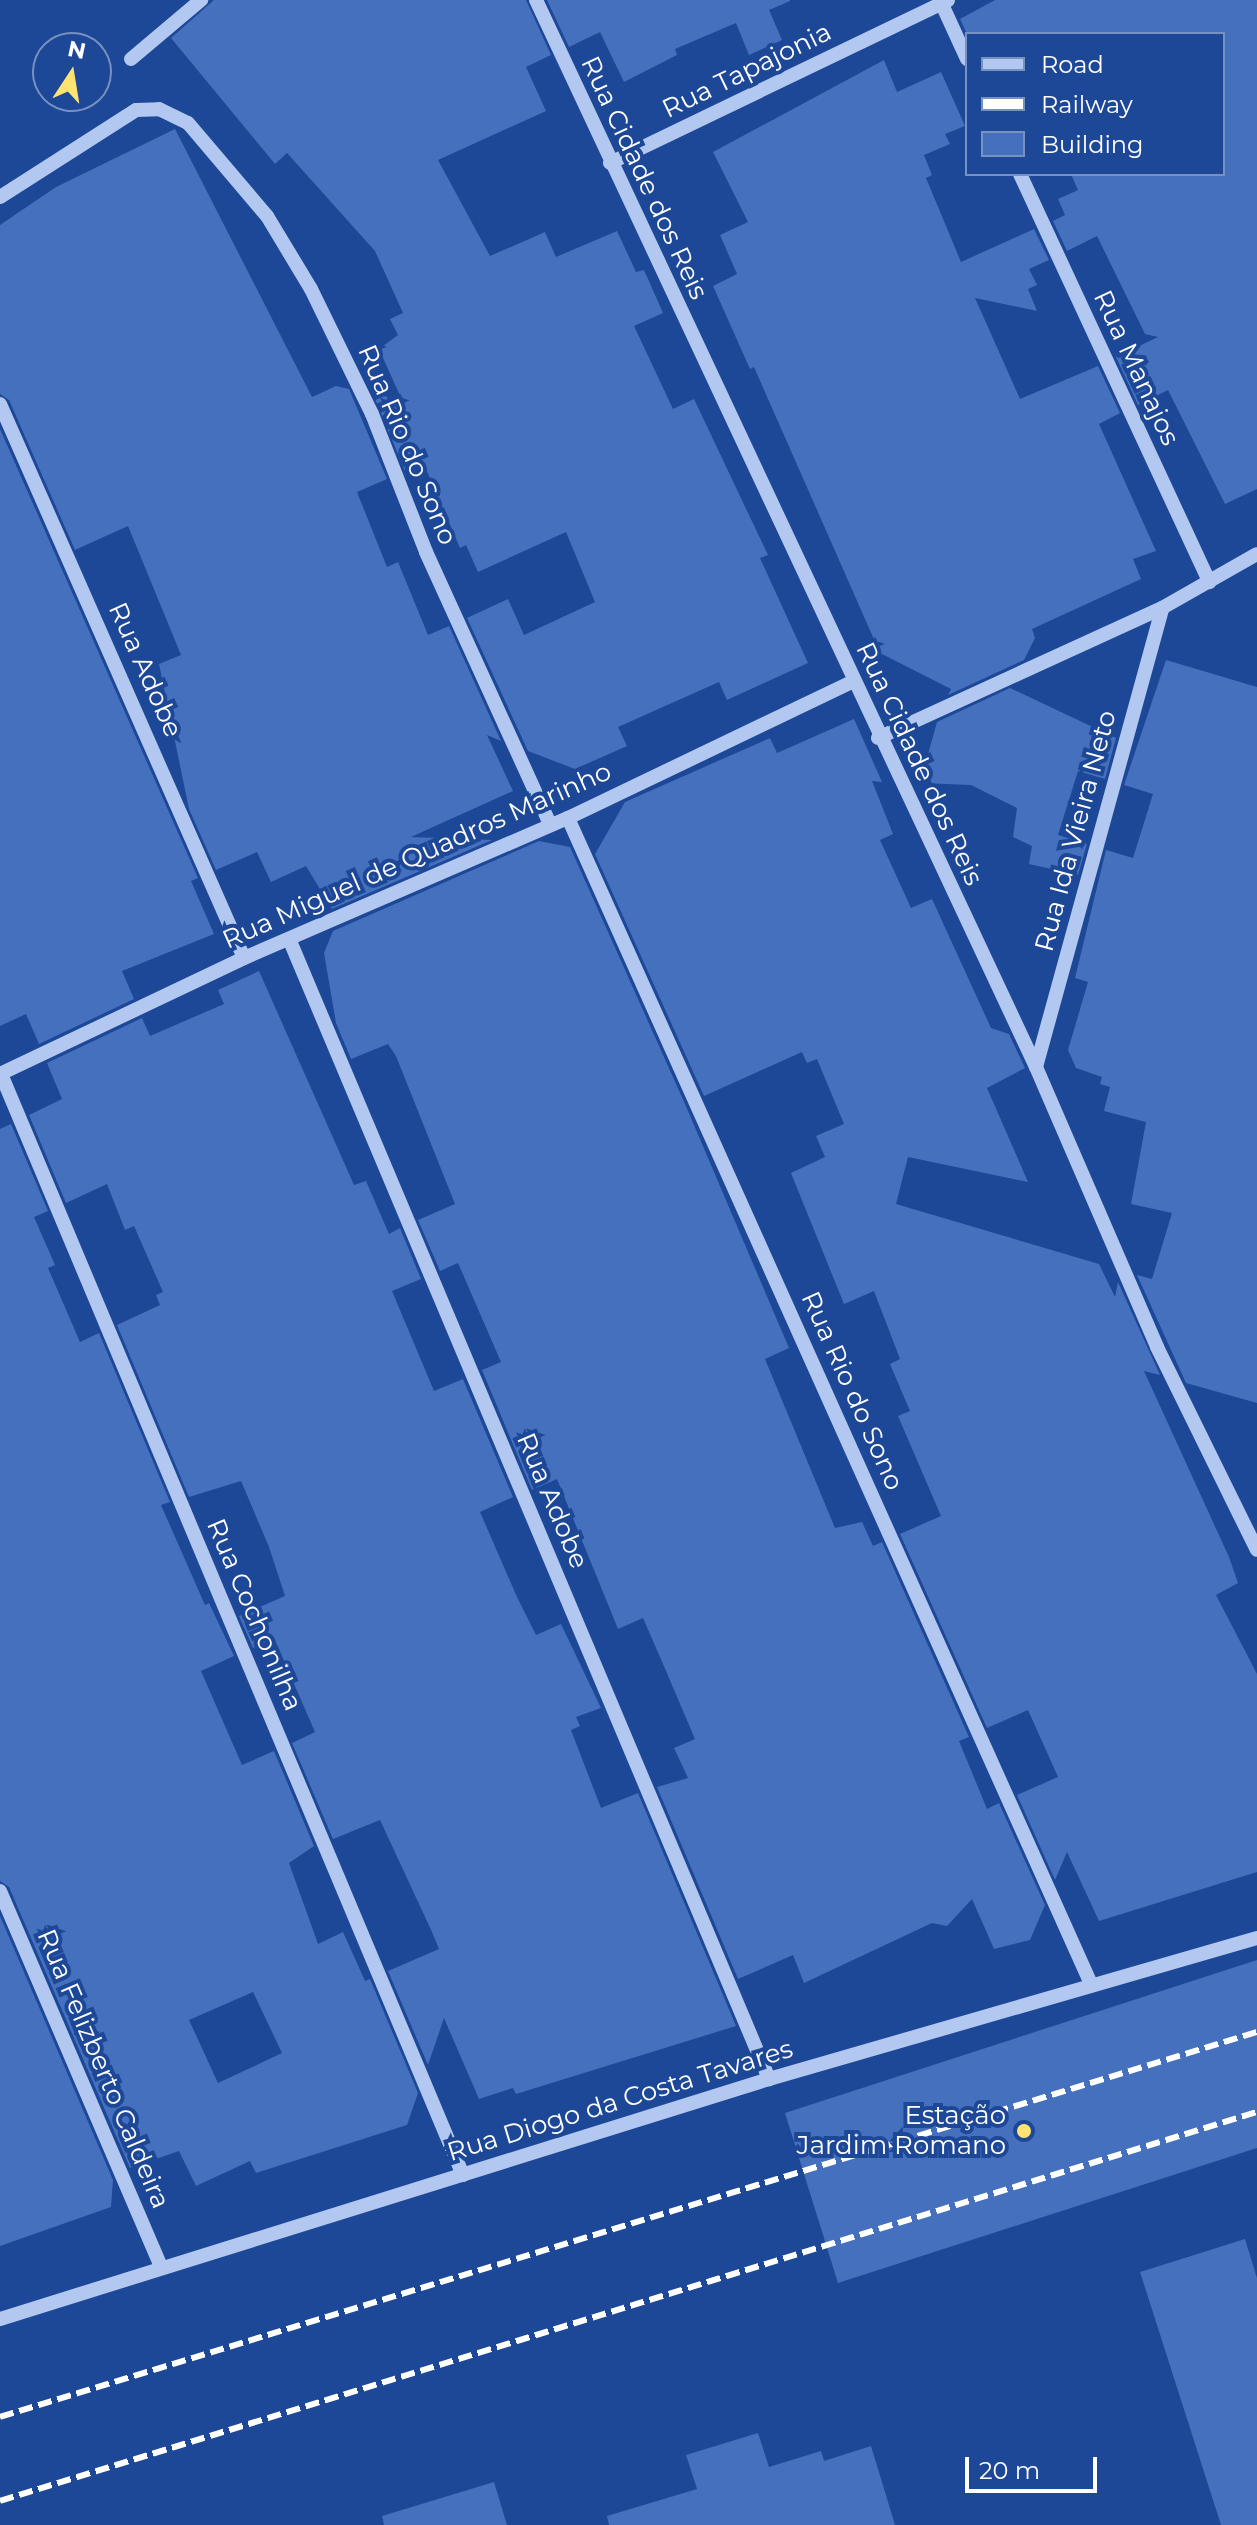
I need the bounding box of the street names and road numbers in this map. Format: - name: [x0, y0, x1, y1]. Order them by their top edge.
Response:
- street label: Rua Tapajonia: [657, 17, 837, 125]
- street label: Rua Cidade dos Reis: [574, 52, 714, 304]
- street label: Rua Manajos: [1086, 285, 1186, 451]
- street label: Rua Rio do Sono: [351, 340, 463, 550]
- street label: Rua Adobe: [101, 598, 189, 742]
- street label: Rua Cidade dos Reis: [849, 638, 989, 890]
- street label: Rua Ida Vieira Neto: [1029, 707, 1123, 955]
- street label: Rua Miguel de Quadros Marinho: [218, 756, 616, 956]
- street label: Rua Rio do Sono: [794, 1287, 910, 1495]
- street label: Rua Adobe: [509, 1429, 595, 1573]
- street label: Rua Cochonilha: [200, 1514, 308, 1716]
- street label: Rua Felizberto Caldeira: [30, 1925, 176, 2213]
- street label: Rua Diogo da Costa Tavares: [444, 2034, 796, 2168]

